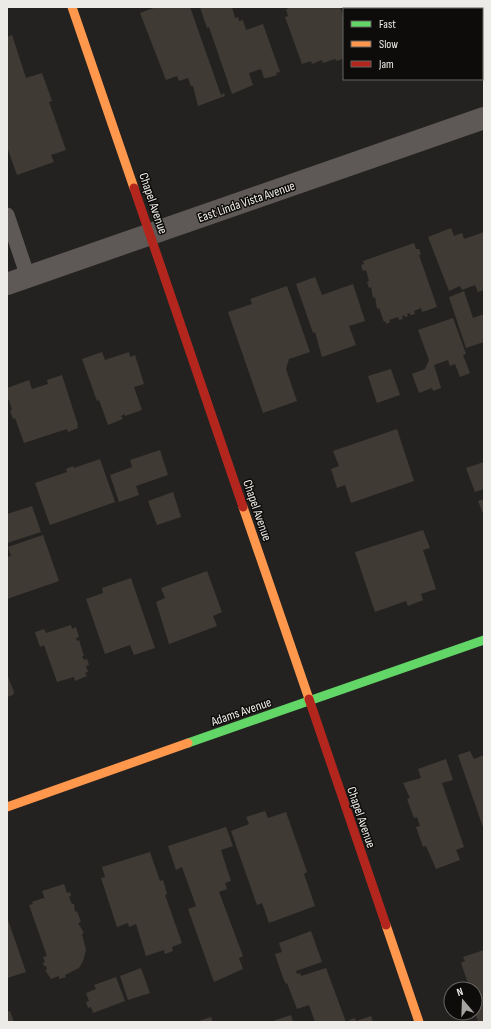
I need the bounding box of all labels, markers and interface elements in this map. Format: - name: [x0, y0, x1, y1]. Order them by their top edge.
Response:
- legend: [343, 8, 483, 80]
- text: Fast: [379, 17, 396, 32]
- text: Slow: [379, 37, 398, 52]
- text: Jam: [378, 57, 394, 72]
- street label: Chapel Avenue: [135, 171, 171, 236]
- street label: East Linda Vista Avenue: [196, 178, 297, 226]
- street label: Chapel Avenue: [239, 478, 275, 543]
- street label: Adams Avenue: [208, 694, 274, 730]
- street label: Chapel Avenue: [343, 785, 379, 850]
- north arrow: [443, 981, 483, 1021]
- text: N: [455, 985, 465, 999]

